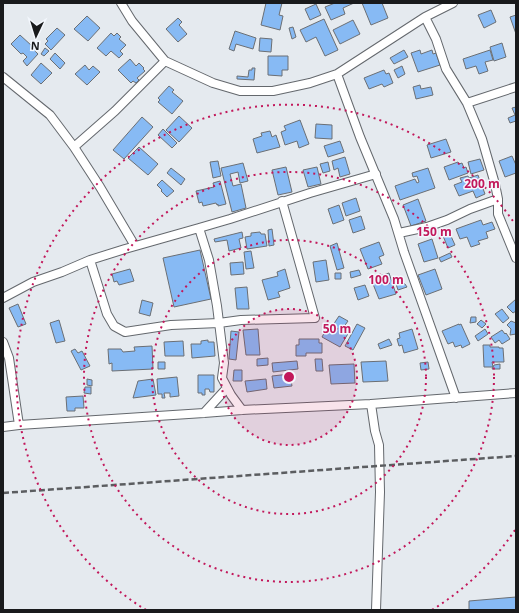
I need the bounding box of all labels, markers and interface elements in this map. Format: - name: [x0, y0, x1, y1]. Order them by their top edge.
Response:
- north arrow: [16, 16, 56, 56]
- text: N: [30, 39, 40, 54]
- text: 200 m: [464, 175, 500, 192]
- text: 150 m: [416, 223, 452, 240]
- text: 100 m: [368, 271, 404, 288]
- text: 50 m: [323, 320, 351, 337]
- centre of rings: [282, 370, 296, 384]

